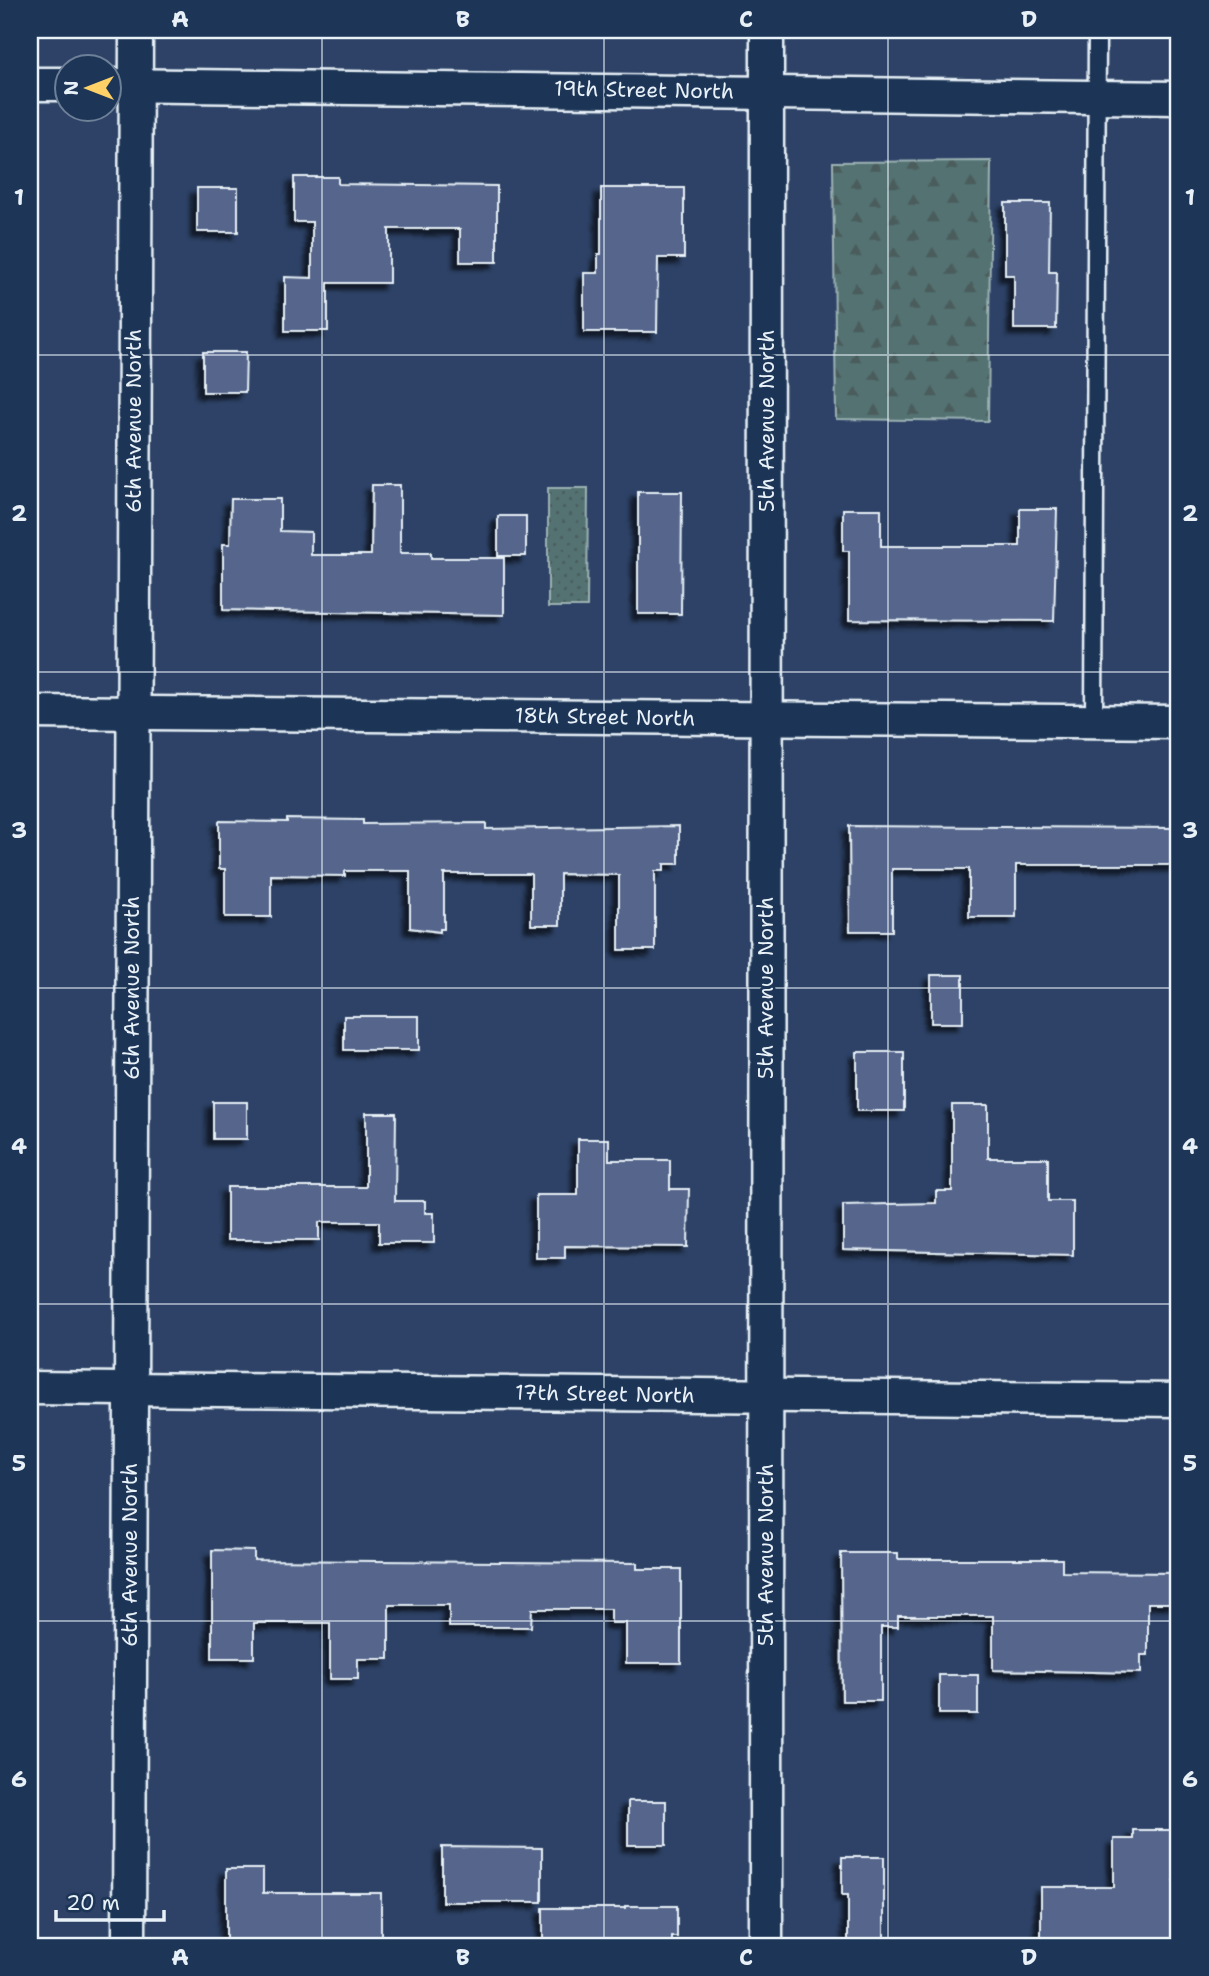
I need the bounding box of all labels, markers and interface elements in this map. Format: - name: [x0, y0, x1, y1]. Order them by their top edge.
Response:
- text: A: [171, 4, 189, 34]
- text: B: [456, 4, 470, 34]
- text: C: [739, 4, 753, 34]
- text: D: [1021, 4, 1037, 34]
- north arrow: [52, 52, 122, 122]
- street label: 19th Street North: [554, 74, 734, 106]
- text: N: [59, 80, 84, 96]
- text: 1: [14, 182, 24, 212]
- text: 1: [1185, 182, 1195, 212]
- street label: 6th Avenue North: [120, 329, 148, 513]
- street label: 5th Avenue North: [753, 330, 781, 512]
- text: 2: [11, 498, 27, 528]
- text: 2: [1182, 498, 1198, 528]
- street label: 18th Street North: [515, 701, 695, 733]
- text: 3: [11, 815, 27, 845]
- text: 3: [1182, 815, 1198, 845]
- street label: 6th Avenue North: [118, 896, 146, 1080]
- street label: 5th Avenue North: [752, 897, 780, 1079]
- text: 4: [11, 1131, 27, 1161]
- text: 4: [1182, 1131, 1198, 1161]
- street label: 17th Street North: [515, 1378, 695, 1410]
- text: 5: [12, 1448, 26, 1478]
- text: 5: [1183, 1448, 1197, 1478]
- street label: 6th Avenue North: [116, 1463, 144, 1647]
- street label: 5th Avenue North: [752, 1464, 780, 1646]
- text: 6: [11, 1764, 27, 1794]
- text: 6: [1182, 1764, 1198, 1794]
- scale bar: [56, 1878, 164, 1922]
- text: 20 m: [66, 1889, 120, 1917]
- text: A: [171, 1942, 189, 1972]
- text: B: [456, 1942, 470, 1972]
- text: C: [739, 1942, 753, 1972]
- text: D: [1021, 1942, 1037, 1972]

